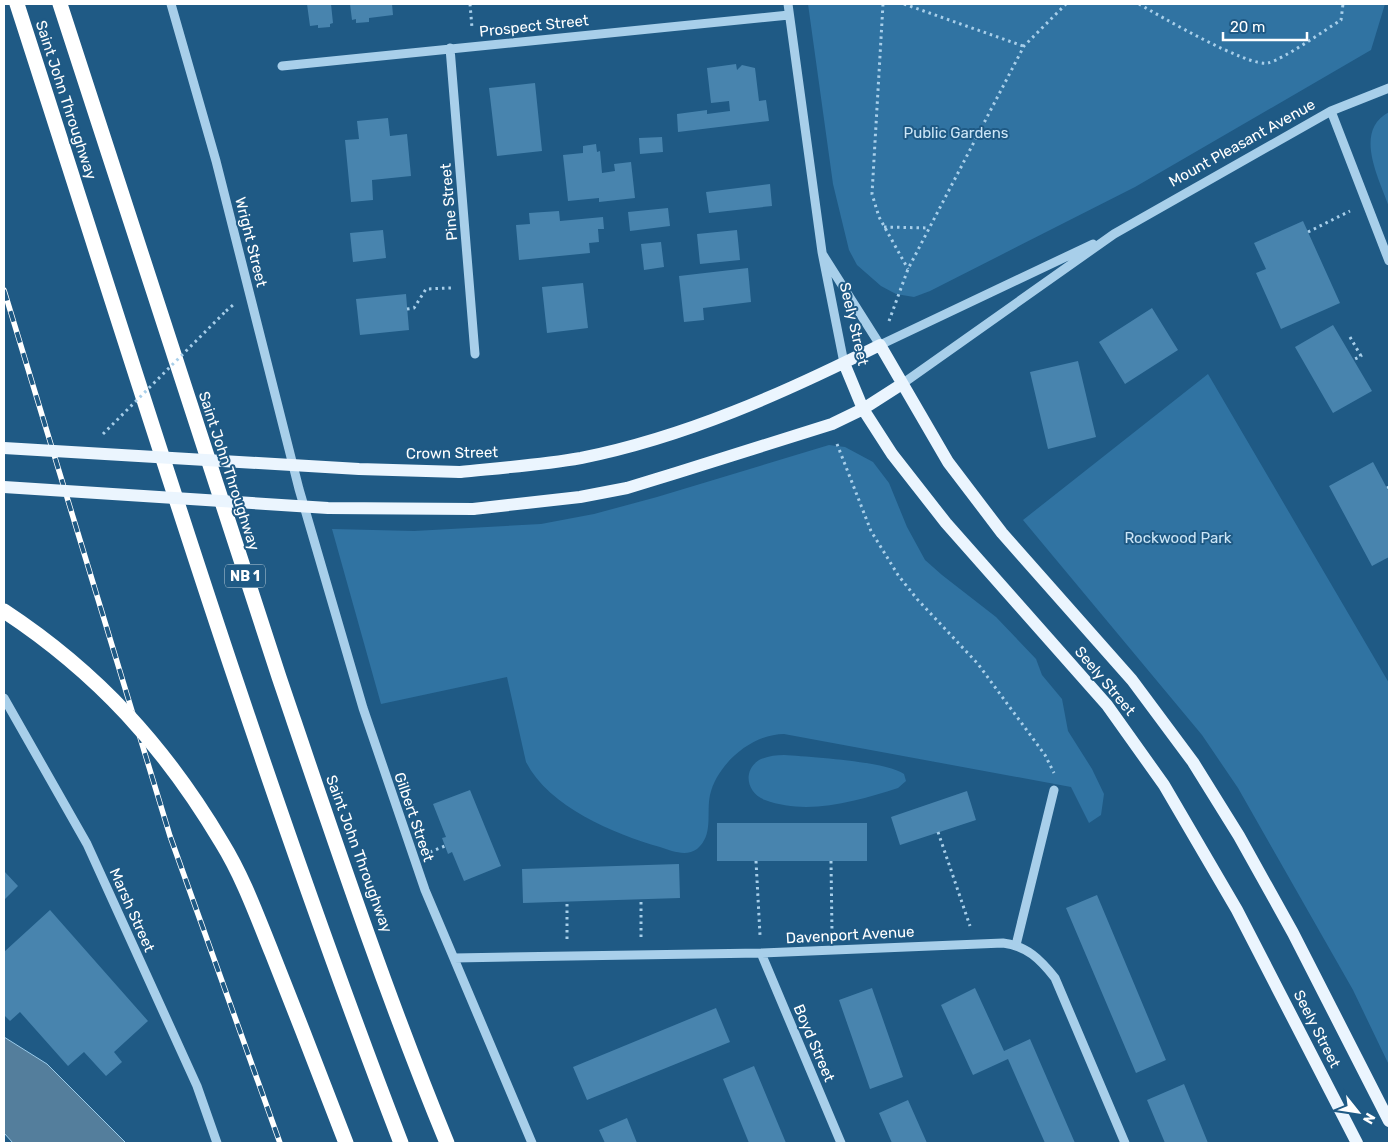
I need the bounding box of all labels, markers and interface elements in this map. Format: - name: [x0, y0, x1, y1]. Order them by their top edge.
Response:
- scale bar: [1223, 10, 1307, 42]
- street label: Prospect Street: [478, 11, 590, 41]
- street label: Saint John Throughway: [32, 18, 100, 182]
- text: 20 m: [1230, 18, 1265, 36]
- street label: Mount Pleasant Avenue: [1166, 95, 1318, 191]
- park label: Public Gardens: [904, 124, 1009, 142]
- street label: Pine Street: [437, 162, 461, 242]
- street label: Wright Street: [231, 195, 271, 289]
- street label: Seely Street: [836, 281, 872, 367]
- street label: Saint John Throughway: [195, 389, 263, 553]
- street label: Crown Street: [406, 443, 498, 463]
- park label: Rockwood Park: [1124, 529, 1232, 547]
- road number: NB 1: [225, 564, 265, 588]
- street label: Seely Street: [1071, 643, 1139, 719]
- street label: Gilbert Street: [390, 770, 438, 864]
- street label: Saint John Throughway: [322, 773, 396, 935]
- street label: Marsh Street: [106, 865, 159, 955]
- street label: Davenport Avenue: [785, 923, 915, 947]
- street label: Seely Street: [1290, 987, 1344, 1071]
- street label: Boyd Street: [790, 1002, 838, 1085]
- north arrow: [1333, 1087, 1383, 1137]
- text: N: [1359, 1110, 1379, 1127]

